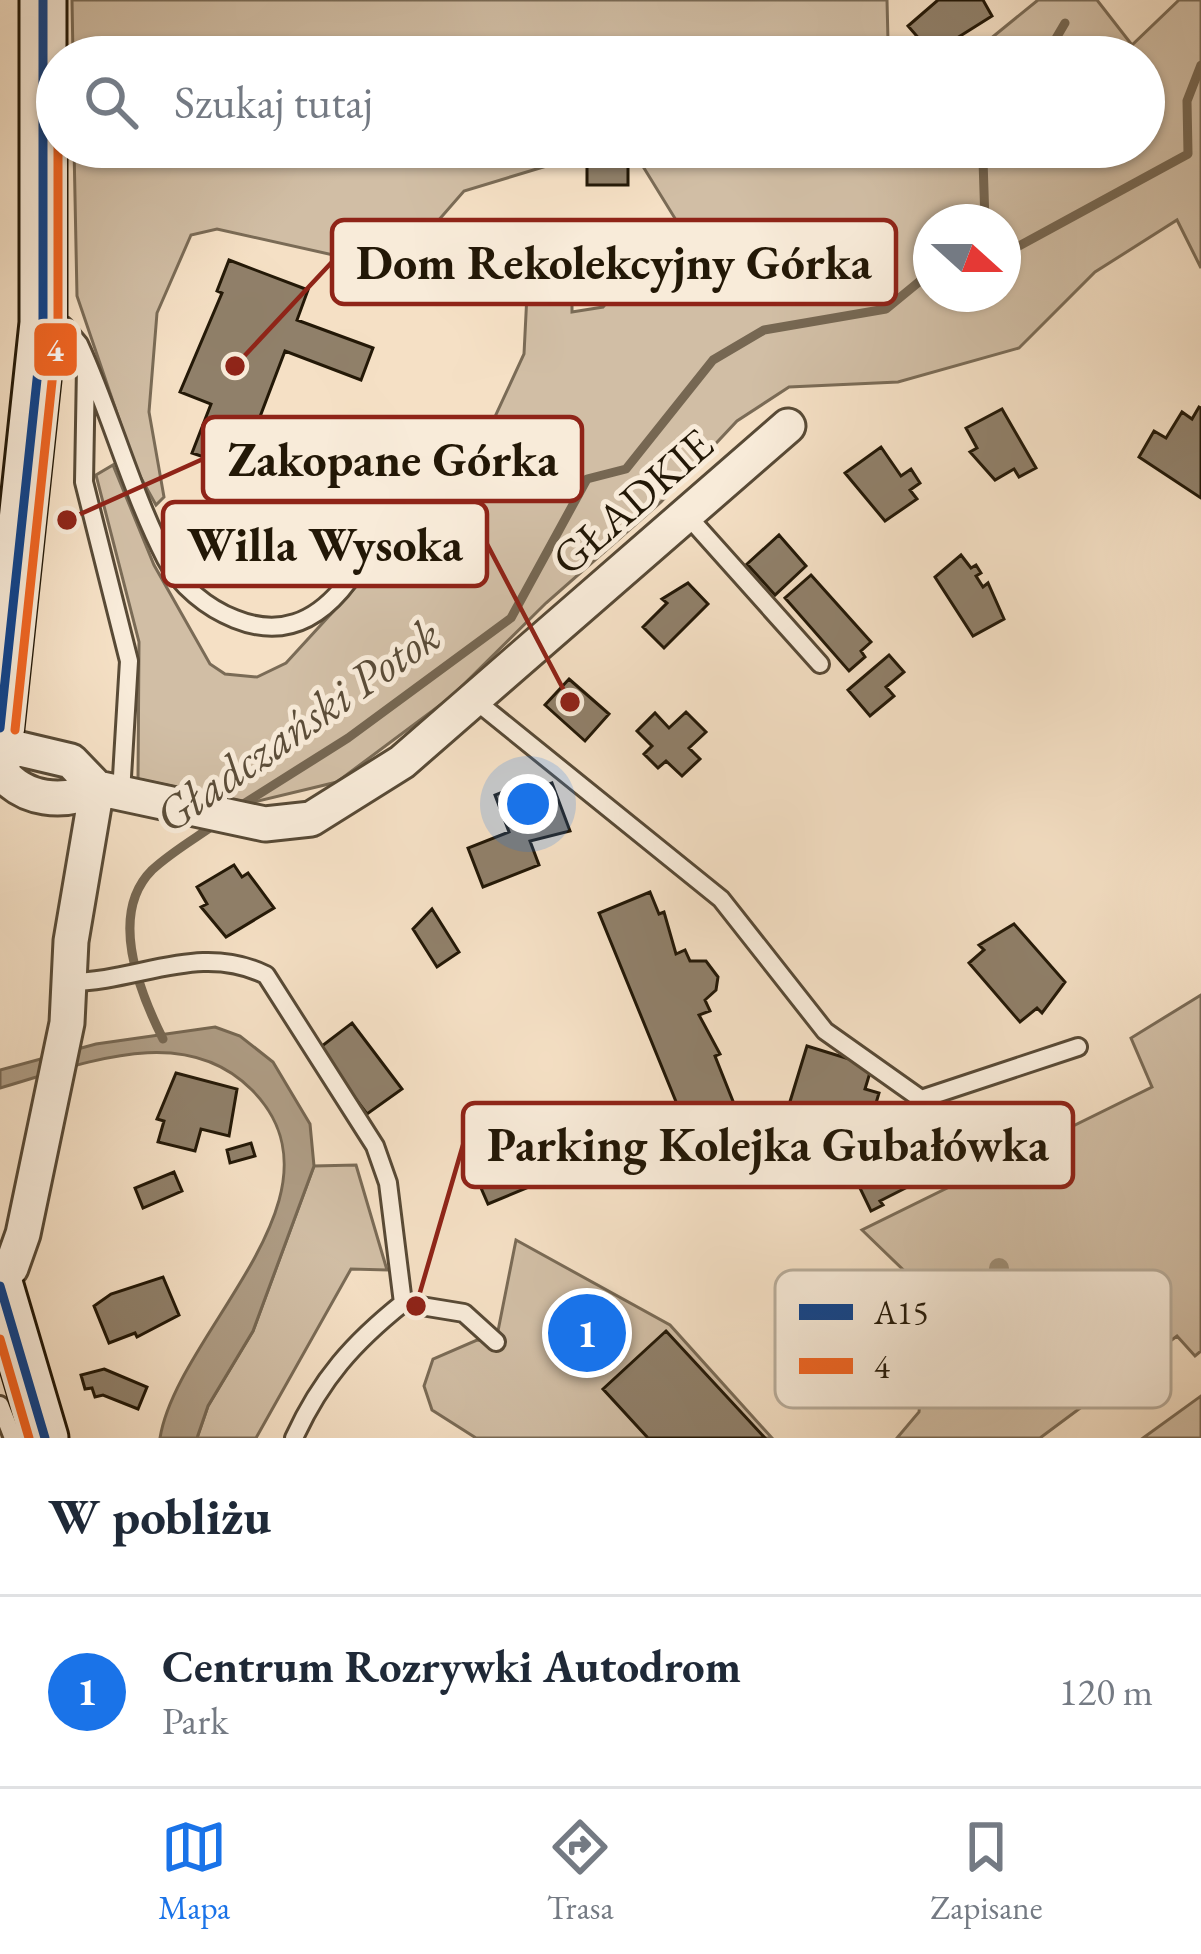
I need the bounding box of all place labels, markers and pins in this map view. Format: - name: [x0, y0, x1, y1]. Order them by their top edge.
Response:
- callout: Dom Rekolekcyjny Górka: [332, 220, 896, 304]
- callout: Zakopane Górka: [203, 417, 582, 501]
- callout: Willa Wysoka: [163, 502, 487, 586]
- callout: Parking Kolejka Gubałówka: [463, 1103, 1073, 1187]
- pin: 1: [548, 1288, 626, 1378]

